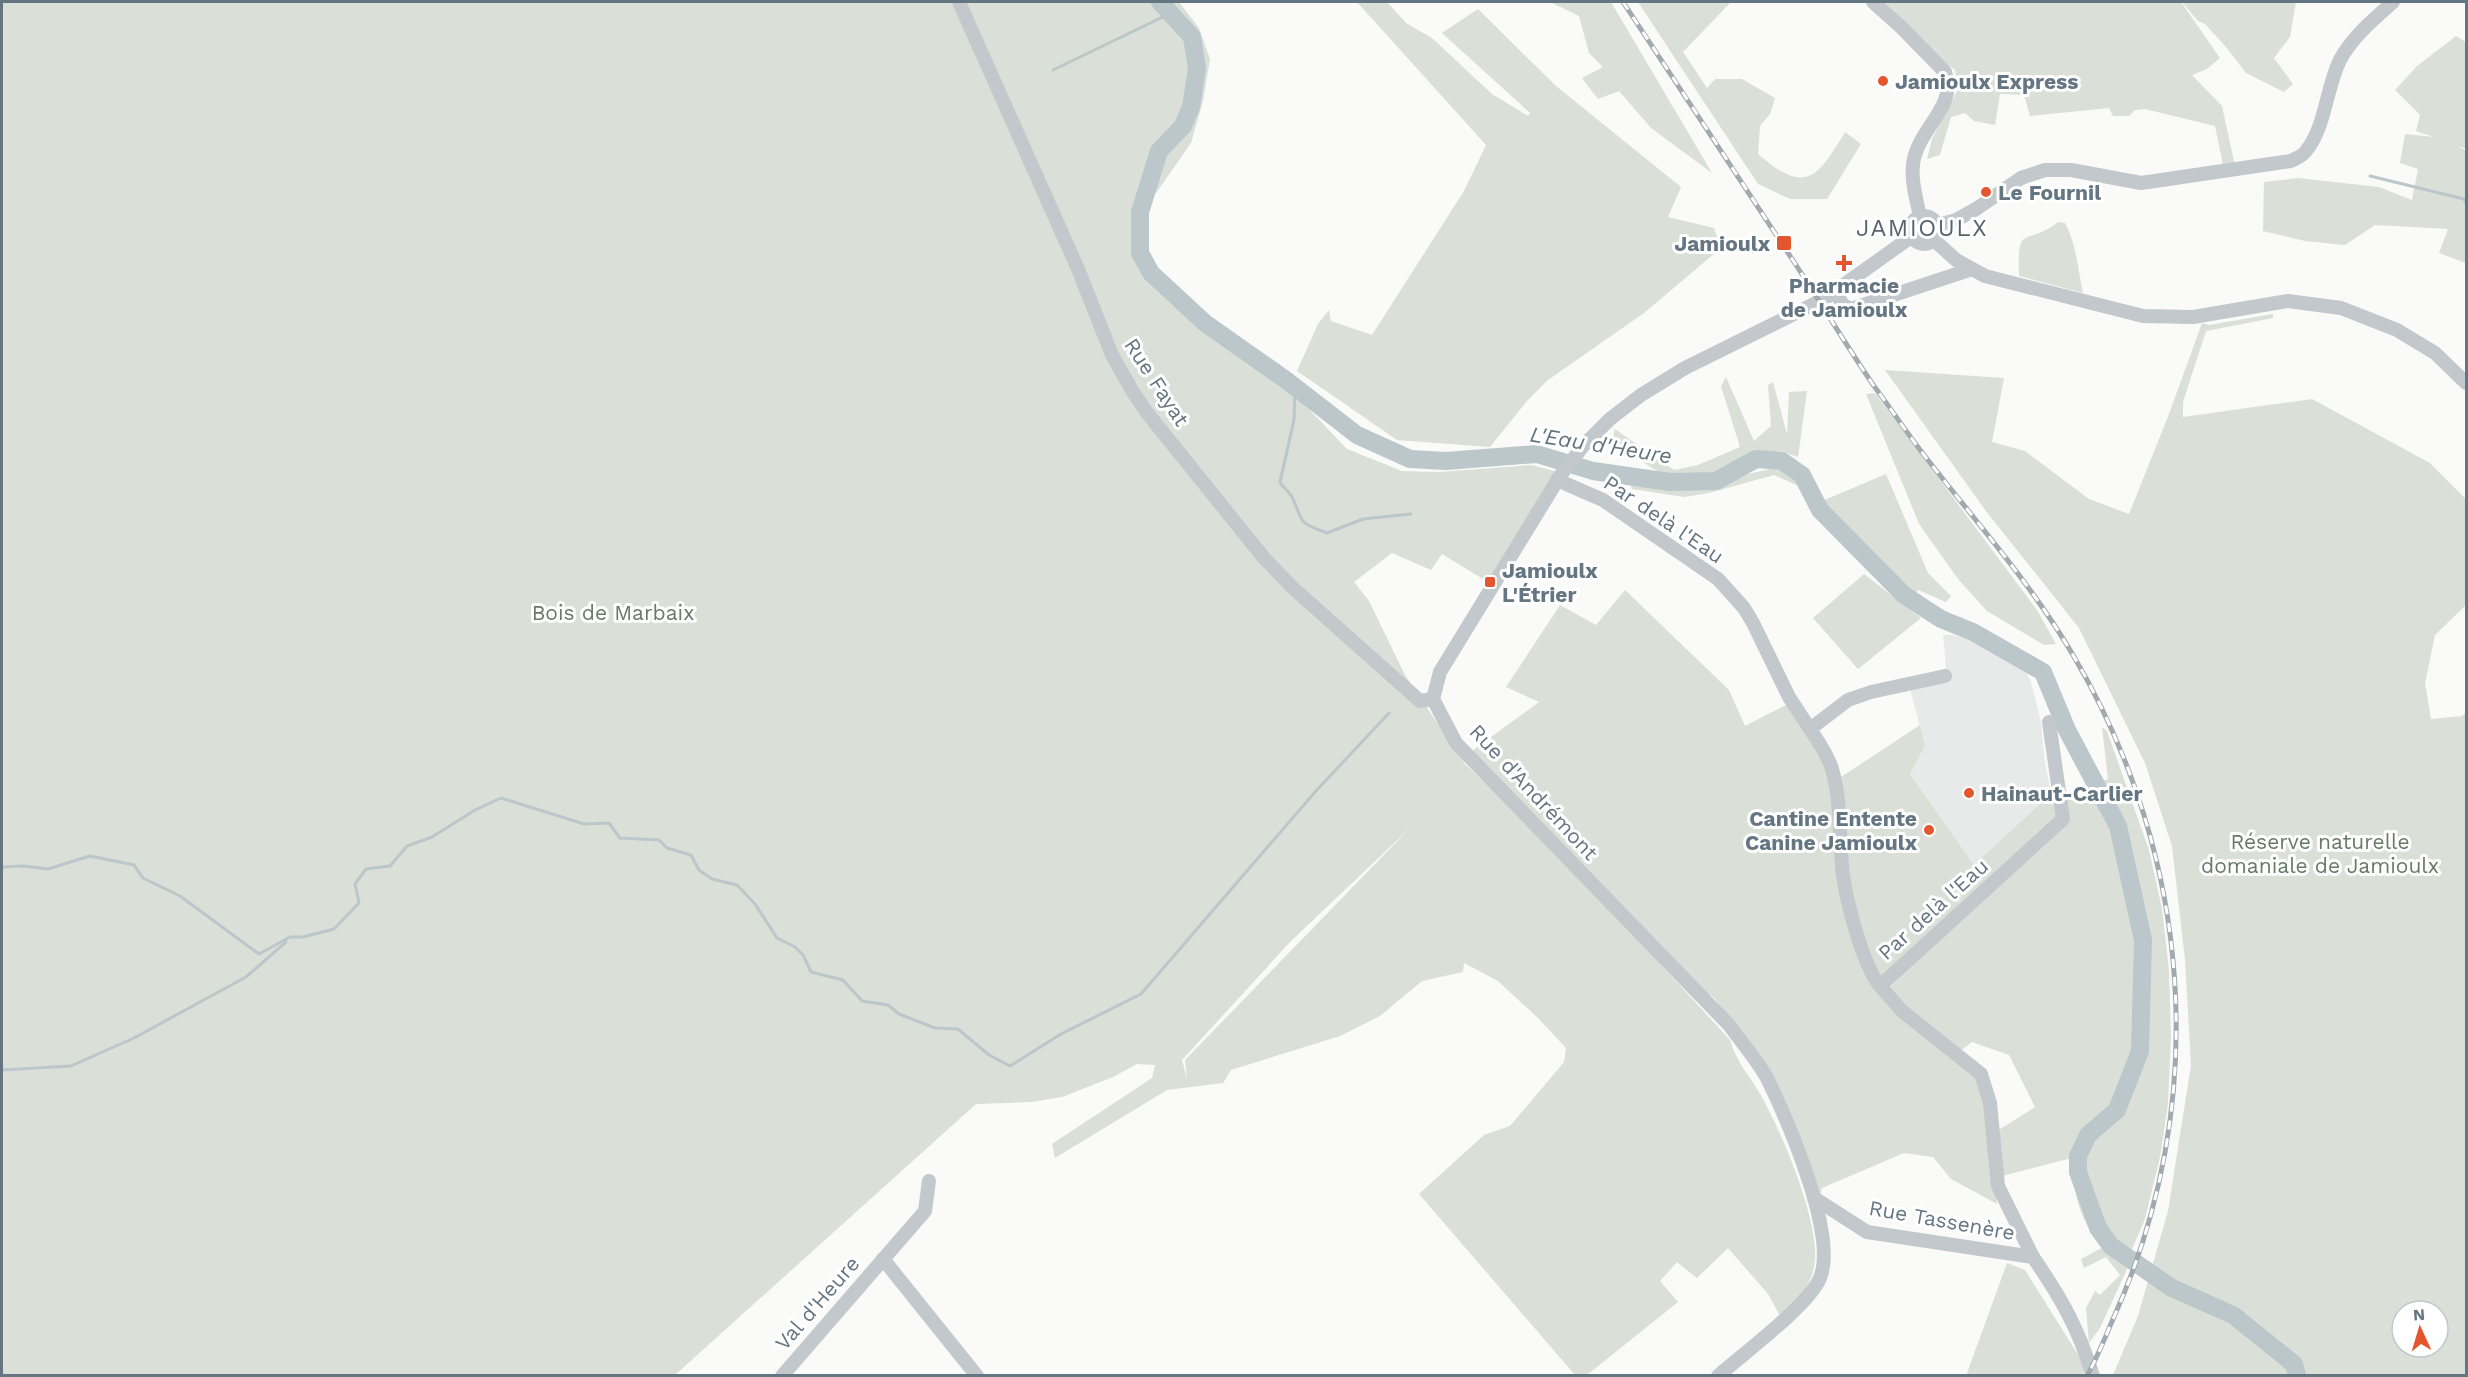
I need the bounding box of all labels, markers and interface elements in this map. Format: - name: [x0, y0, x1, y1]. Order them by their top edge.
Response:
- place label: Jamioulx Express: [1895, 69, 2079, 94]
- marker: Jamioulx Express: [1876, 74, 1890, 88]
- place label: Le Fournil: [1998, 180, 2101, 205]
- marker: Le Fournil: [1979, 185, 1993, 199]
- district label: JAMIOULX: [1856, 214, 1988, 242]
- place label: Jamioulx: [1674, 231, 1771, 256]
- marker: Jamioulx: [1775, 234, 1793, 252]
- marker: Pharmacie de Jamioulx: [1837, 256, 1851, 270]
- place label: Pharmacie de Jamioulx: [1781, 273, 1908, 322]
- street label: Rue Fayat: [1119, 333, 1195, 431]
- water label: L'Eau d'Heure: [1528, 421, 1674, 469]
- street label: Par delà l'Eau: [1599, 470, 1729, 568]
- place label: Jamioulx L'Étrier: [1502, 558, 1598, 607]
- marker: Jamioulx L'Étrier: [1483, 575, 1497, 589]
- park label: Bois de Marbaix: [532, 600, 694, 625]
- street label: Rue d'Andrémont: [1465, 719, 1603, 865]
- place label: Hainaut-Carlier: [1981, 781, 2142, 806]
- marker: Hainaut-Carlier: [1962, 786, 1976, 800]
- place label: Cantine Entente Canine Jamioulx: [1745, 806, 1918, 855]
- marker: Cantine Entente Canine Jamioulx: [1922, 823, 1936, 837]
- park label: Réserve naturelle domaniale de Jamioulx: [2201, 829, 2439, 878]
- street label: Par delà l'Eau: [1873, 853, 1993, 965]
- street label: Rue Tassenère: [1867, 1195, 2017, 1245]
- street label: Val d'Heure: [770, 1251, 864, 1355]
- north arrow: [2390, 1299, 2450, 1359]
- text: N: [2412, 1305, 2426, 1324]

